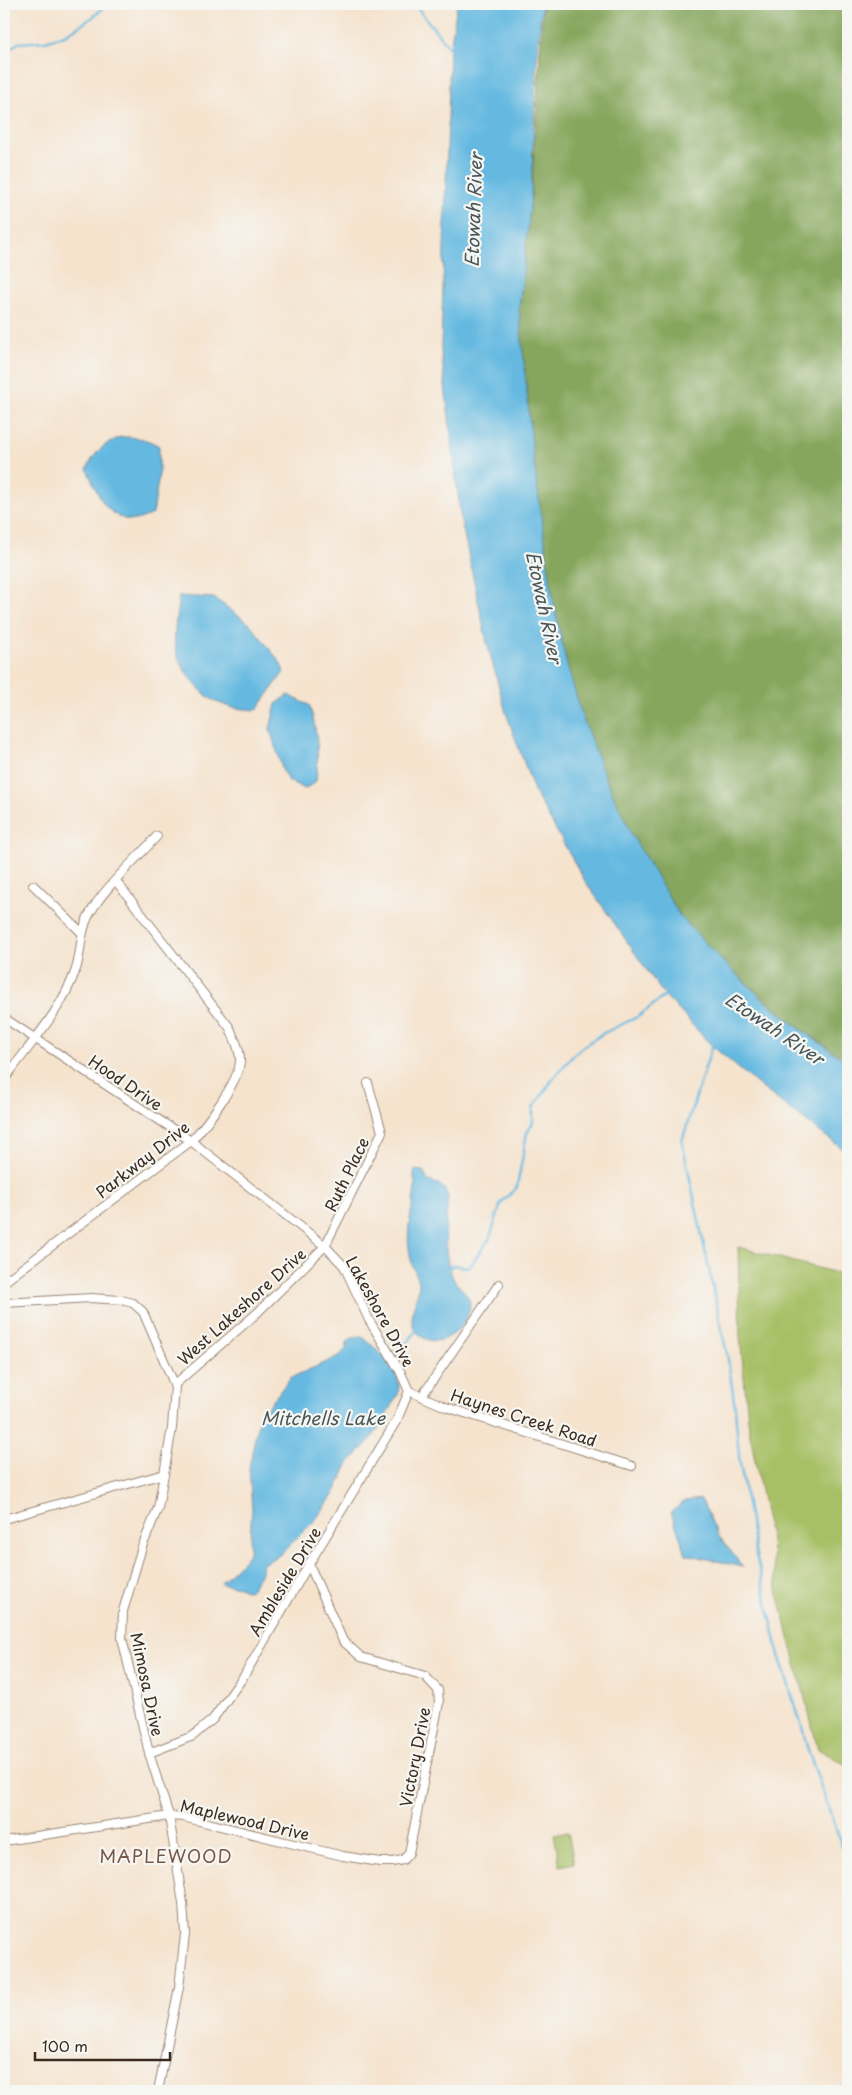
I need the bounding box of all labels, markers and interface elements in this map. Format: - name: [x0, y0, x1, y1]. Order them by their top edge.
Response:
- water label: Etowah River: [458, 150, 489, 267]
- water label: Etowah River: [520, 549, 571, 668]
- water label: Etowah River: [720, 985, 832, 1073]
- street label: Hood Drive: [84, 1048, 168, 1116]
- street label: Parkway Drive: [90, 1115, 194, 1203]
- street label: Ruth Place: [318, 1133, 374, 1215]
- street label: West Lakeshore Drive: [171, 1242, 311, 1370]
- street label: Lakeshore Drive: [341, 1251, 421, 1371]
- street label: Haynes Creek Road: [448, 1382, 600, 1452]
- water label: Mitchells Lake: [261, 1404, 386, 1431]
- street label: Ambleside Drive: [242, 1522, 326, 1640]
- street label: Mimosa Drive: [125, 1630, 171, 1738]
- street label: Victory Drive: [393, 1705, 435, 1809]
- street label: Maplewood Drive: [178, 1792, 312, 1846]
- district label: MAPLEWOOD: [99, 1842, 233, 1869]
- scale bar: [35, 2030, 170, 2062]
- text: 100 m: [42, 2034, 88, 2057]

